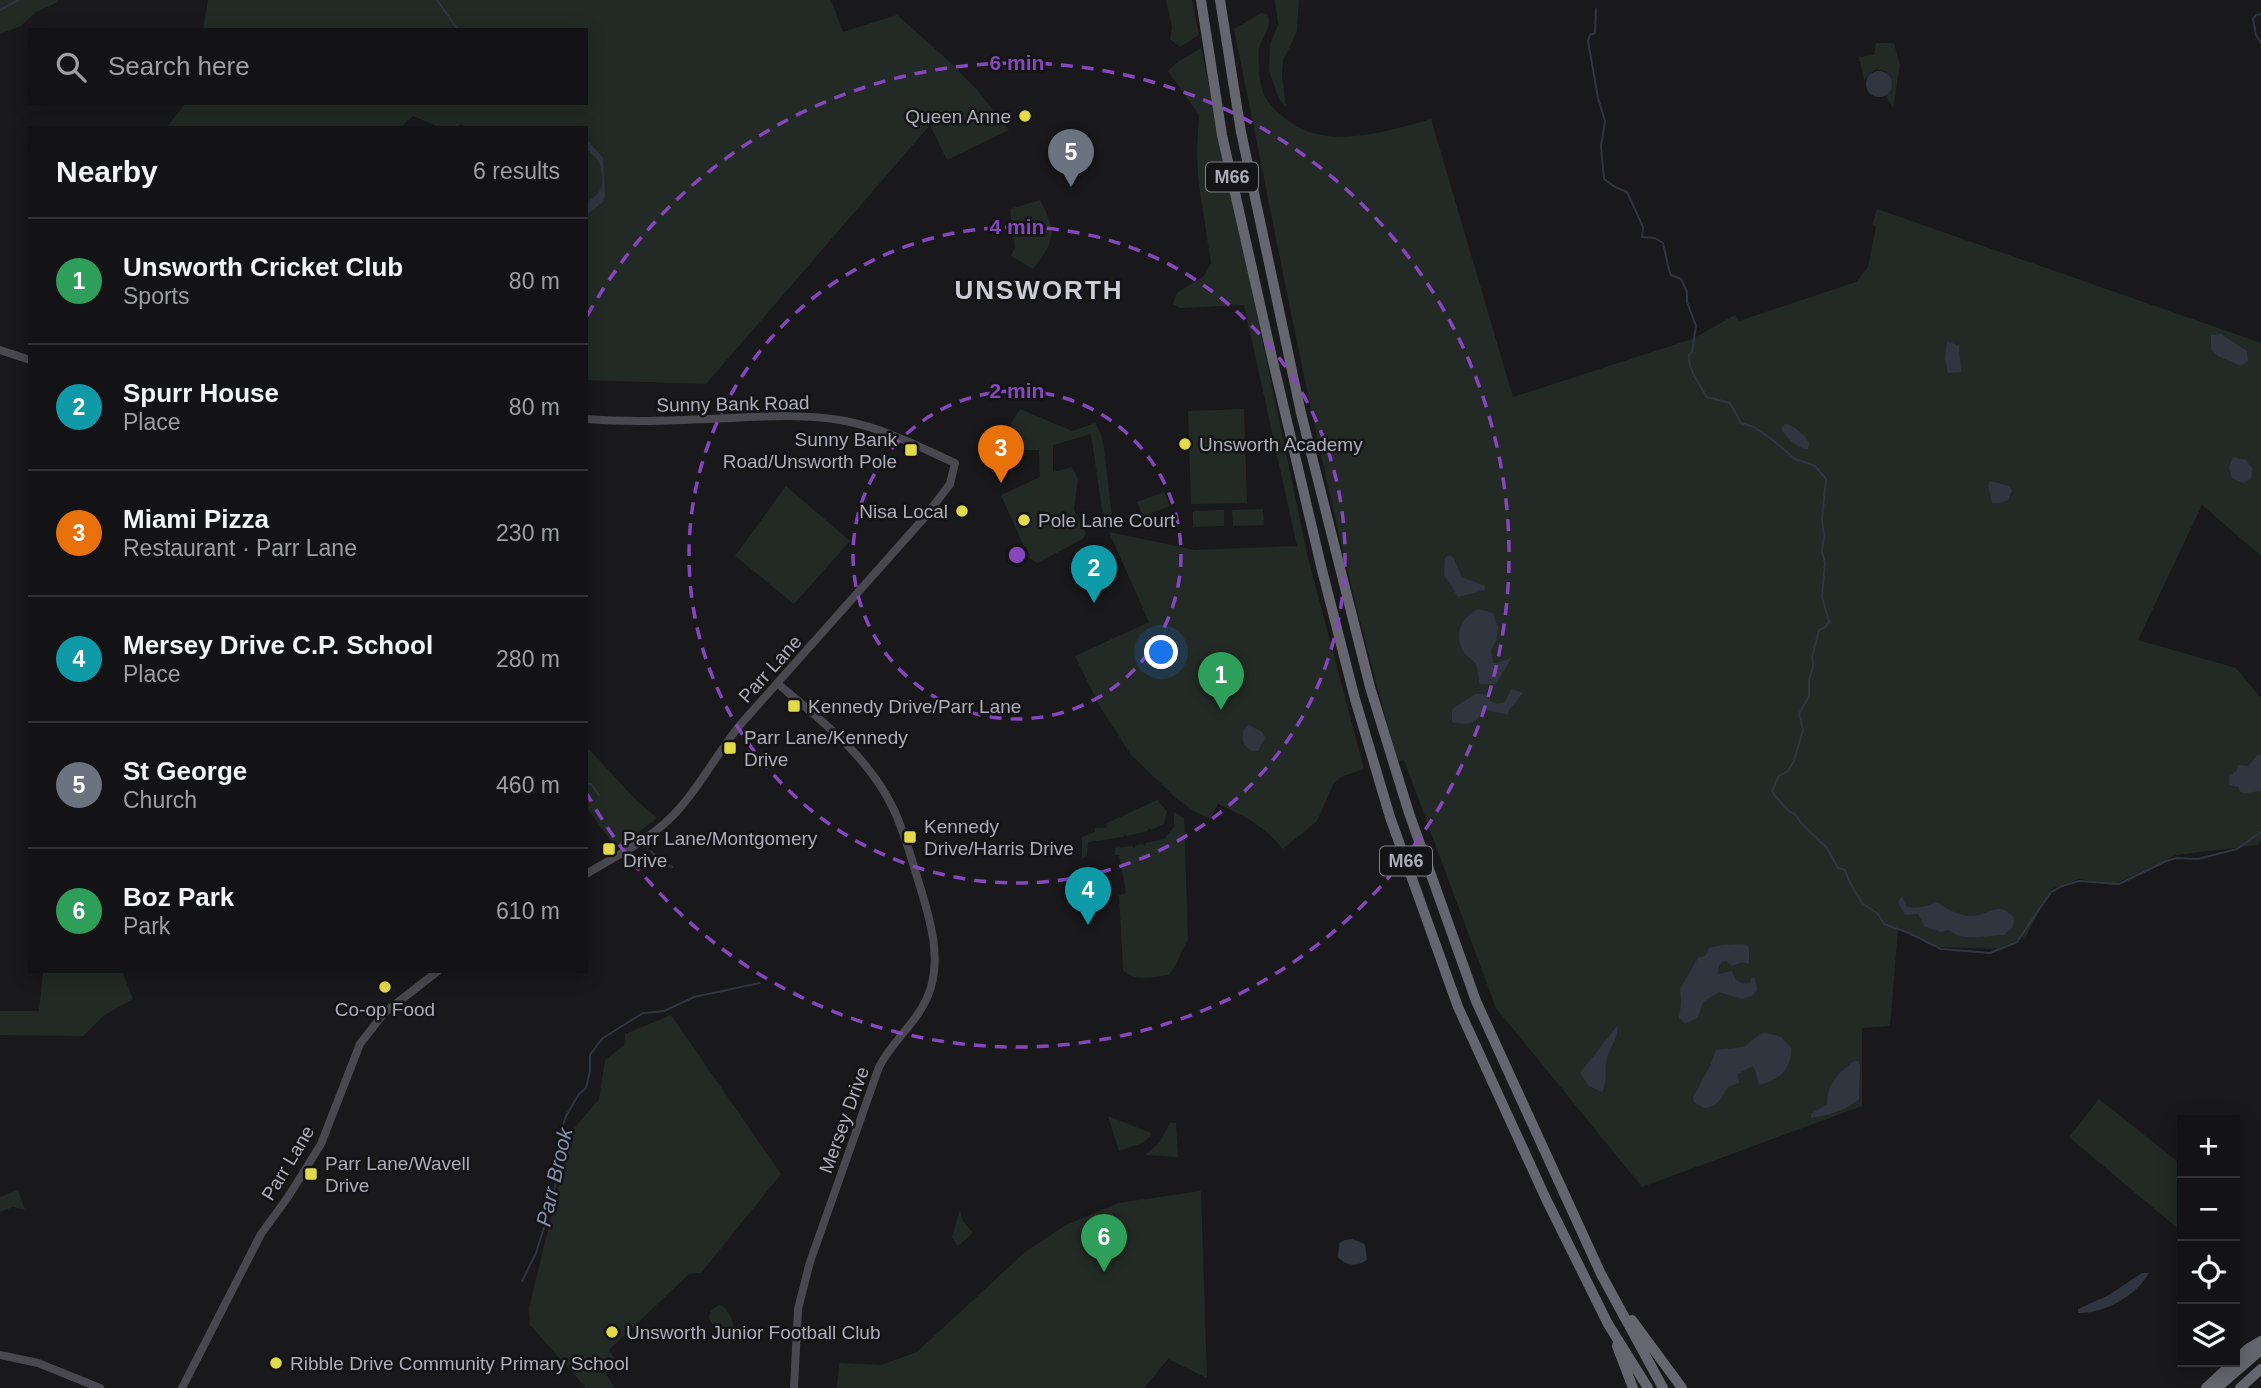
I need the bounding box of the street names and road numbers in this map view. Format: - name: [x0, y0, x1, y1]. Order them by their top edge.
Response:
- road number: M66: [1206, 162, 1258, 192]
- street label: Sunny Bank Road: [656, 392, 810, 416]
- street label: Parr Lane: [734, 631, 806, 707]
- road number: M66: [1380, 846, 1432, 876]
- street label: Mersey Drive: [815, 1064, 873, 1176]
- street label: Parr Lane: [258, 1122, 318, 1204]

